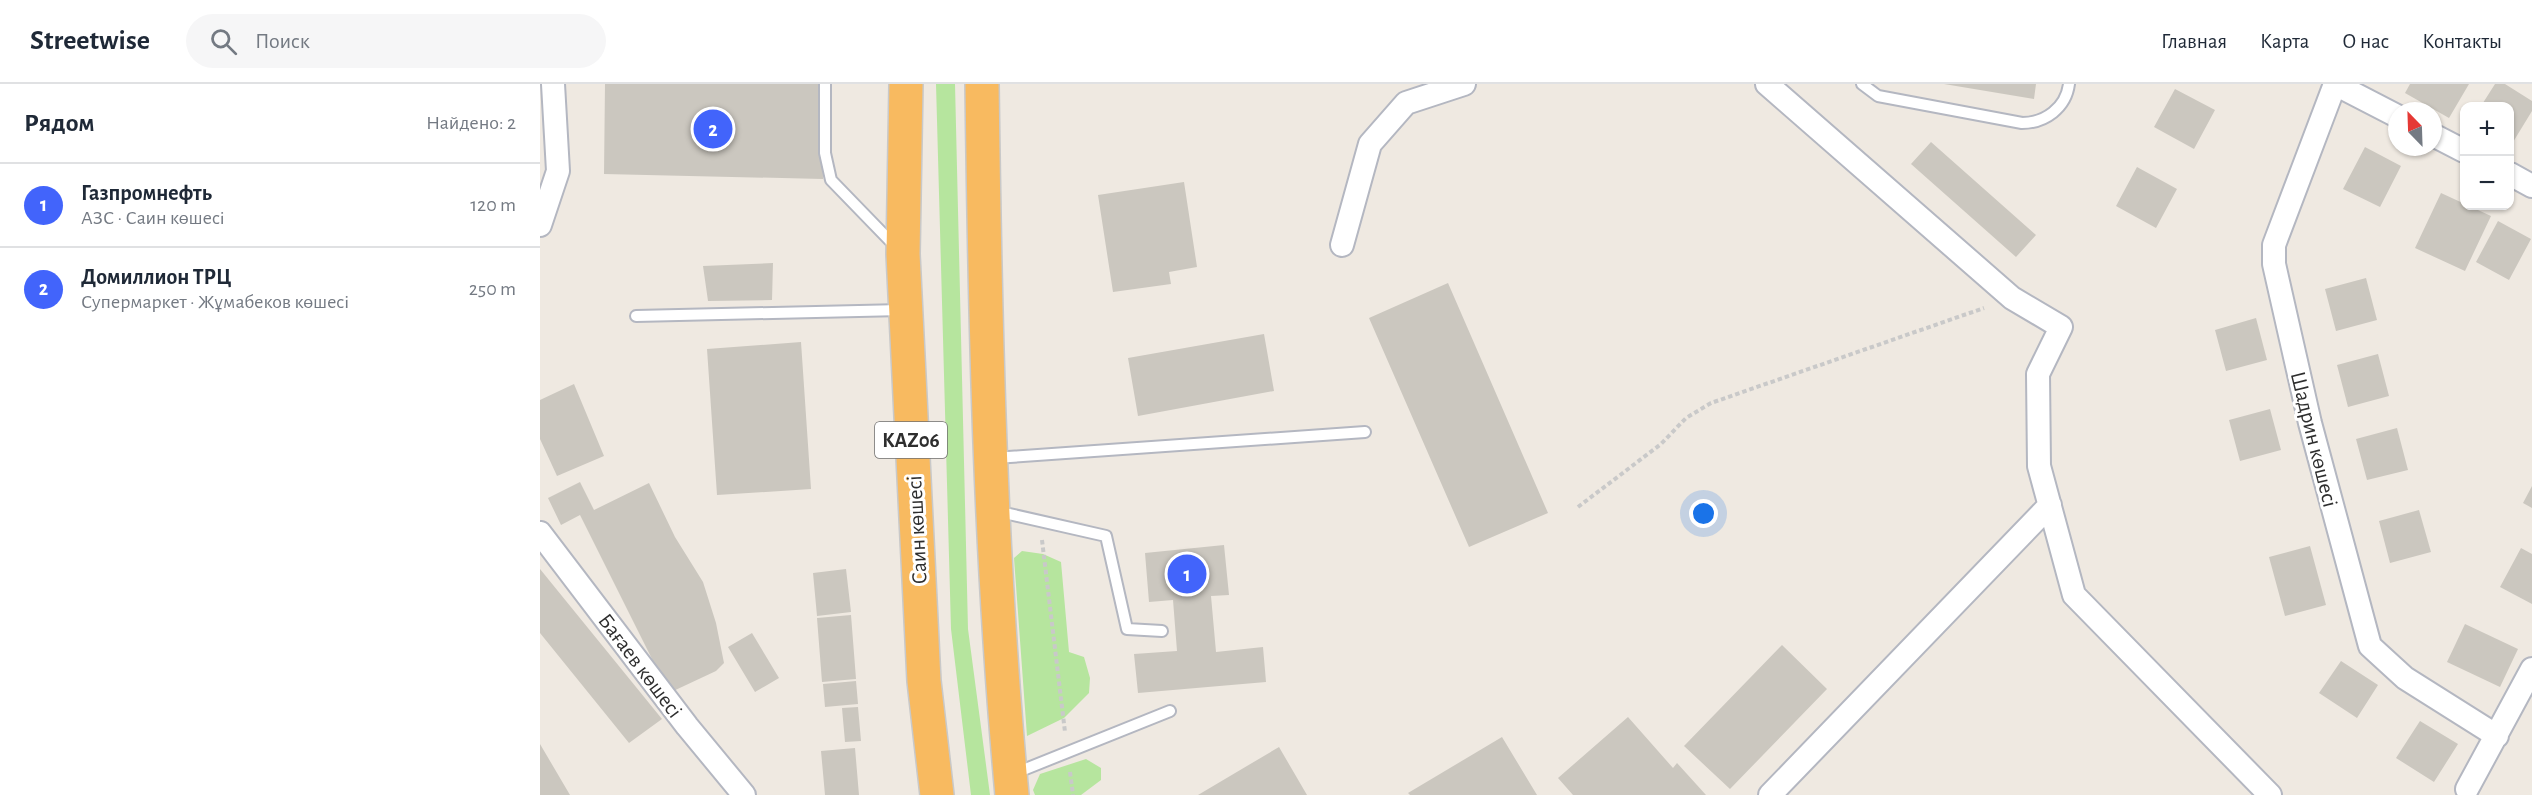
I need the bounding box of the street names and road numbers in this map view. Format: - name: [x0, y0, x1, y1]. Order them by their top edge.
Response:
- street label: Шадрин көшесі: [2287, 369, 2342, 509]
- road number: KАZ06: [875, 422, 947, 458]
- street label: Саин көшесі: [903, 475, 931, 585]
- street label: Бағаев көшесі: [594, 609, 686, 722]

